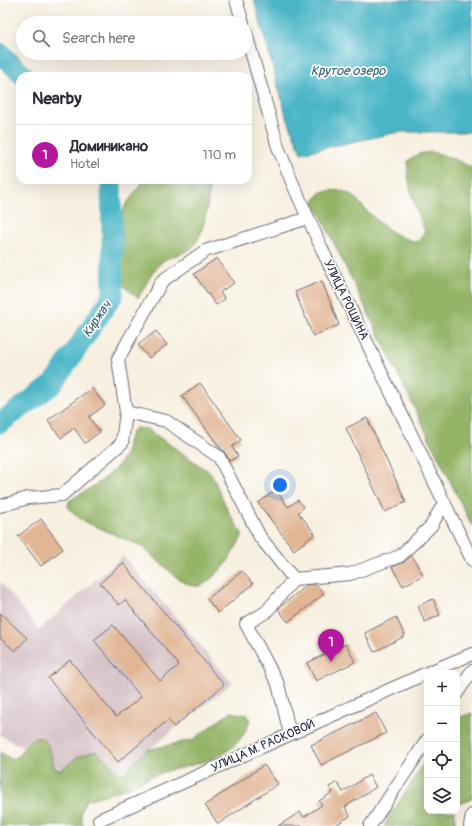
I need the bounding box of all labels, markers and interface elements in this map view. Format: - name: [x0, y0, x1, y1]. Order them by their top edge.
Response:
- search box: [16, 16, 252, 60]
- icon: search: [30, 27, 52, 49]
- text: Search here: [62, 29, 135, 48]
- water label: Крутое озеро: [311, 63, 386, 79]
- text: Nearby: [32, 88, 81, 109]
- text: Доминикано: [70, 137, 148, 156]
- text: 1: [42, 147, 48, 163]
- text: 110 m: [203, 147, 236, 163]
- text: Hotel: [70, 156, 100, 172]
- street label: УЛИЦА РОЩИНА: [320, 257, 372, 343]
- water label: Киржач: [79, 297, 116, 340]
- your location: [270, 475, 290, 495]
- pin: 1: [318, 629, 344, 662]
- map controls: [424, 670, 460, 814]
- button: +: [424, 670, 460, 706]
- button: −: [424, 706, 460, 742]
- street label: УЛИЦА М. РАСКОВОЙ: [209, 716, 317, 776]
- button: locate: [424, 742, 460, 778]
- button: layers: [424, 778, 460, 814]

